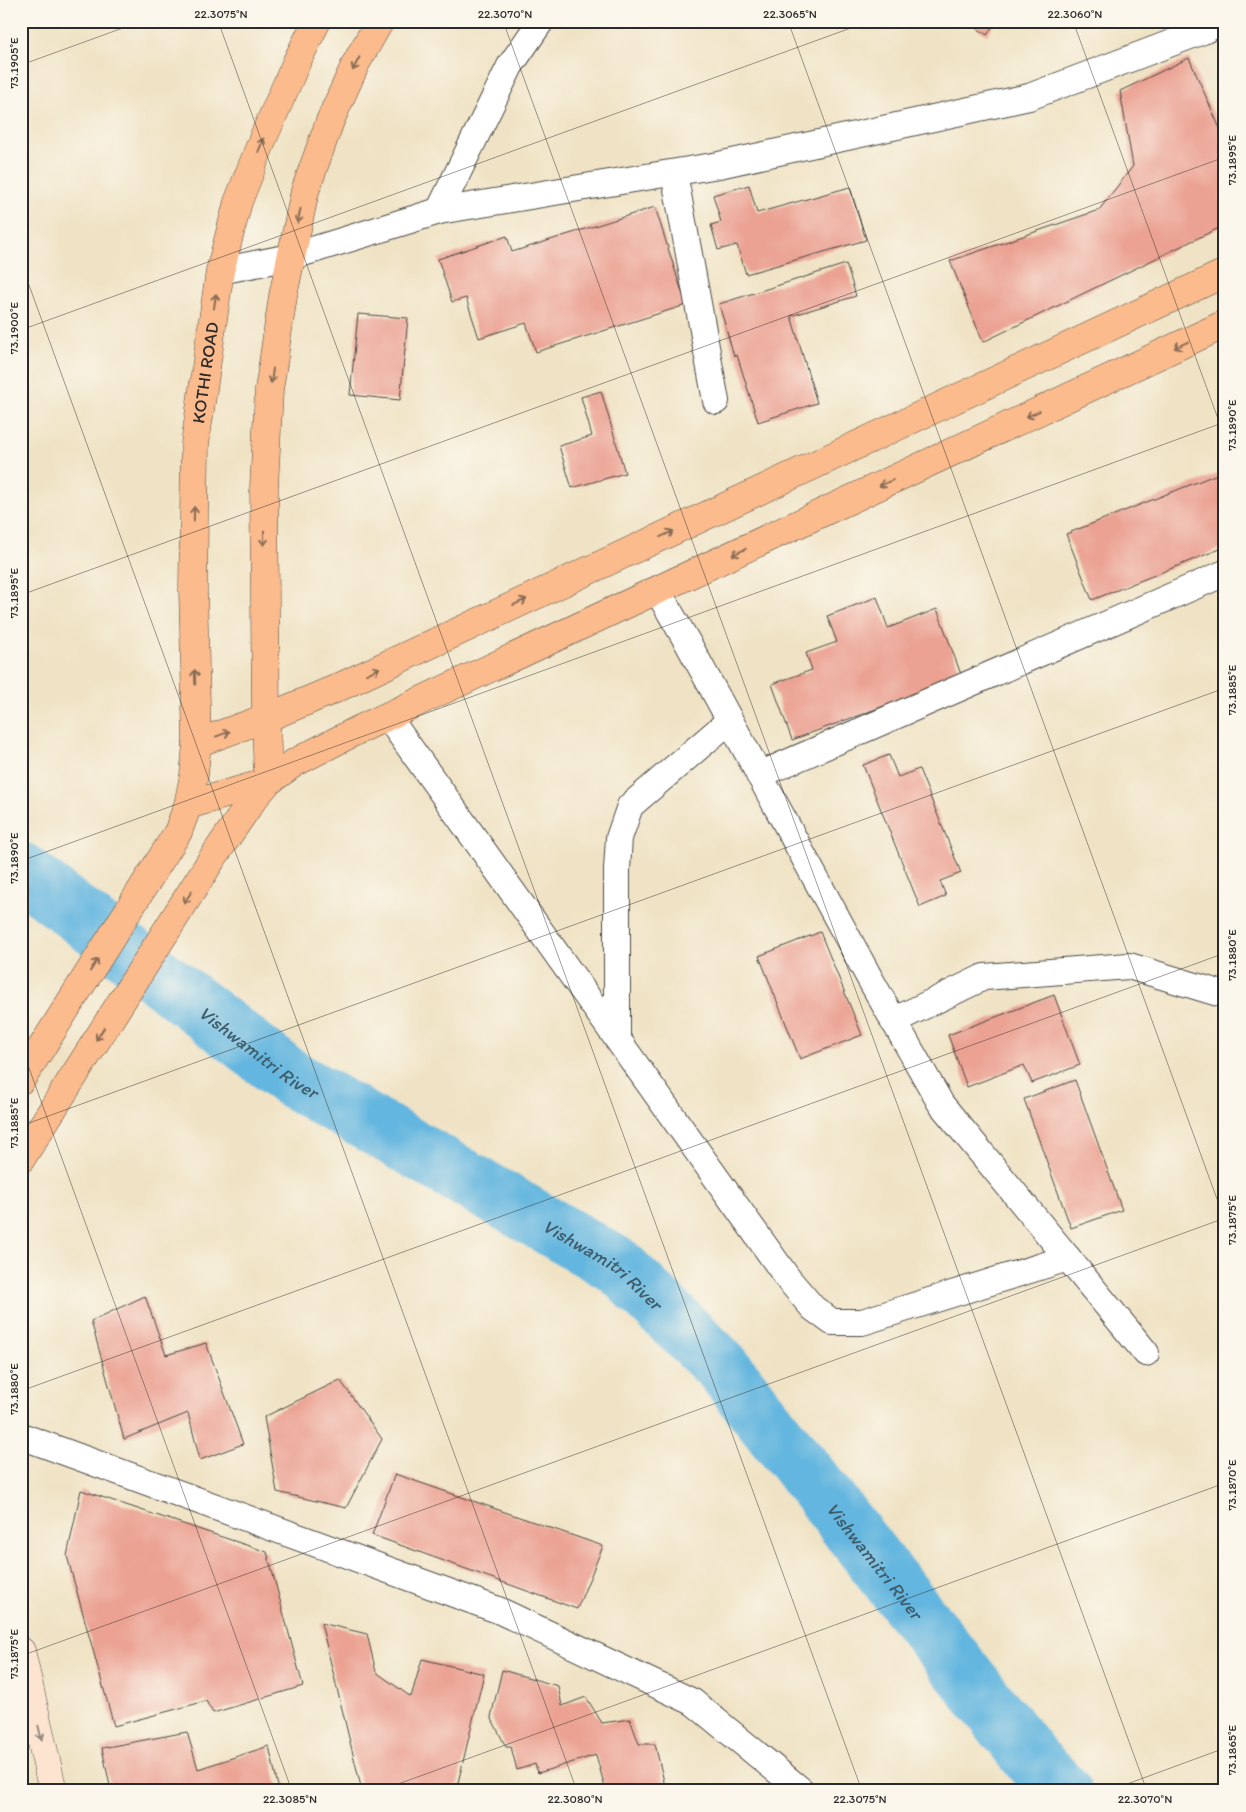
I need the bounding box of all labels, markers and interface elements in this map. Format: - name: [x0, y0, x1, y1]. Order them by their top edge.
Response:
- text: 22.3075°N: [194, 7, 248, 21]
- text: 22.3070°N: [478, 7, 532, 21]
- text: 22.3065°N: [763, 7, 817, 21]
- text: 22.3060°N: [1048, 7, 1102, 21]
- text: 73.1905°E: [7, 37, 21, 89]
- one-way arrow: [351, 56, 360, 71]
- text: 73.1895°E: [1225, 134, 1239, 185]
- one-way arrow: [256, 138, 266, 153]
- one-way arrow: [294, 207, 303, 223]
- one-way arrow: [211, 293, 221, 309]
- text: 73.1900°E: [7, 302, 21, 354]
- street label: KOTHI ROAD: [187, 321, 223, 425]
- one-way arrow: [1174, 341, 1189, 350]
- one-way arrow: [266, 367, 276, 383]
- text: 73.1890°E: [1225, 399, 1239, 451]
- one-way arrow: [1026, 409, 1041, 419]
- one-way arrow: [879, 479, 894, 488]
- one-way arrow: [189, 506, 199, 522]
- one-way arrow: [660, 528, 675, 538]
- one-way arrow: [259, 530, 269, 546]
- one-way arrow: [732, 548, 747, 557]
- text: 73.1895°E: [7, 567, 21, 618]
- one-way arrow: [512, 597, 527, 607]
- text: 73.1885°E: [1225, 664, 1239, 715]
- one-way arrow: [365, 666, 380, 675]
- one-way arrow: [190, 669, 200, 685]
- one-way arrow: [215, 729, 230, 738]
- text: 73.1890°E: [7, 832, 21, 884]
- one-way arrow: [183, 890, 193, 904]
- text: 73.1880°E: [1225, 929, 1239, 981]
- one-way arrow: [89, 959, 99, 973]
- water label: Vishwamitri River: [194, 1001, 324, 1105]
- one-way arrow: [95, 1026, 105, 1040]
- text: 73.1885°E: [7, 1097, 21, 1148]
- text: 73.1875°E: [1225, 1195, 1239, 1245]
- water label: Vishwamitri River: [538, 1214, 669, 1316]
- text: 73.1880°E: [7, 1363, 21, 1415]
- text: 73.1870°E: [1225, 1459, 1239, 1511]
- water label: Vishwamitri River: [821, 1498, 929, 1625]
- text: 73.1875°E: [7, 1629, 21, 1679]
- text: 73.1865°E: [1225, 1724, 1239, 1775]
- one-way arrow: [36, 1725, 45, 1741]
- text: 22.3085°N: [263, 1792, 317, 1806]
- text: 22.3080°N: [547, 1792, 603, 1806]
- text: 22.3075°N: [833, 1792, 887, 1806]
- text: 22.3070°N: [1118, 1792, 1172, 1806]

